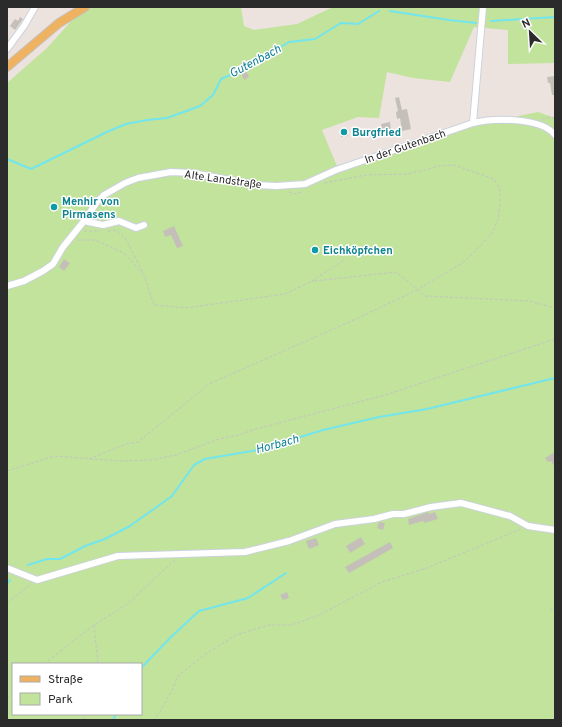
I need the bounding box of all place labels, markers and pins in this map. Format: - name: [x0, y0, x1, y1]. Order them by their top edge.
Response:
- place label: Burgfried: [352, 126, 401, 140]
- marker: Burgfried: [339, 127, 349, 137]
- place label: Menhir von Pirmasens: [62, 195, 119, 222]
- marker: Menhir von Pirmasens: [49, 202, 59, 212]
- place label: Eichköpfchen: [323, 244, 393, 258]
- marker: Eichköpfchen: [310, 245, 320, 255]

